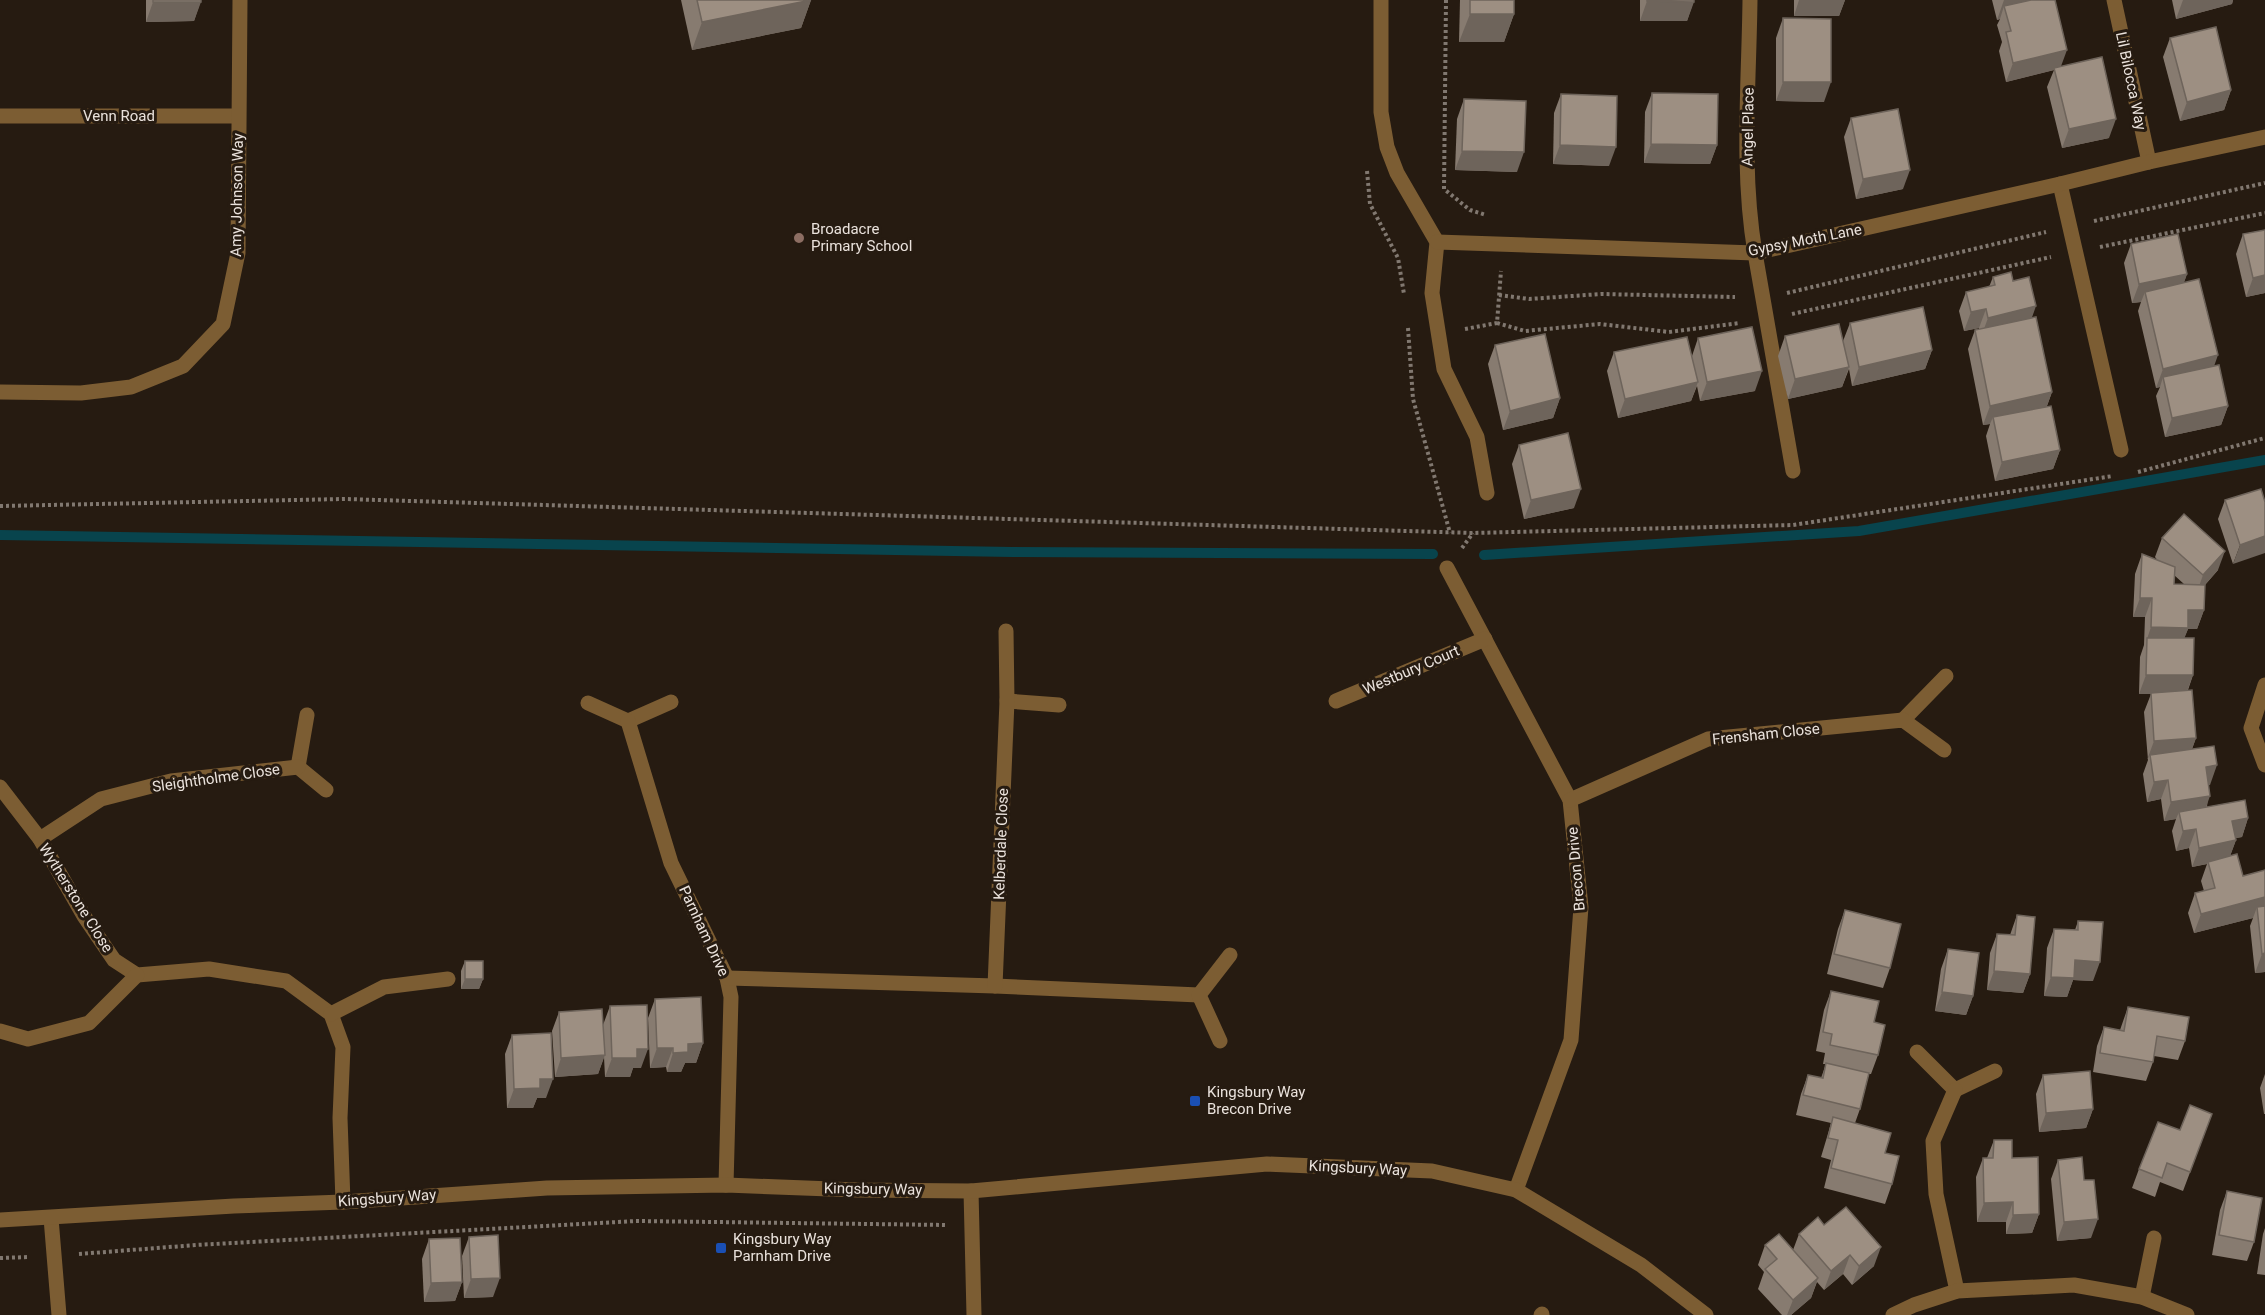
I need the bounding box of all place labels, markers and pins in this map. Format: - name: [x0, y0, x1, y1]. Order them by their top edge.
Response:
- place label: Broadacre Primary School: [811, 220, 912, 255]
- marker: Broadacre Primary School: [792, 231, 806, 245]
- place label: Kingsbury Way Brecon Drive: [1207, 1083, 1305, 1118]
- marker: Kingsbury Way Brecon Drive: [1188, 1094, 1202, 1108]
- place label: Kingsbury Way Parnham Drive: [733, 1230, 831, 1265]
- marker: Kingsbury Way Parnham Drive: [714, 1241, 728, 1255]

